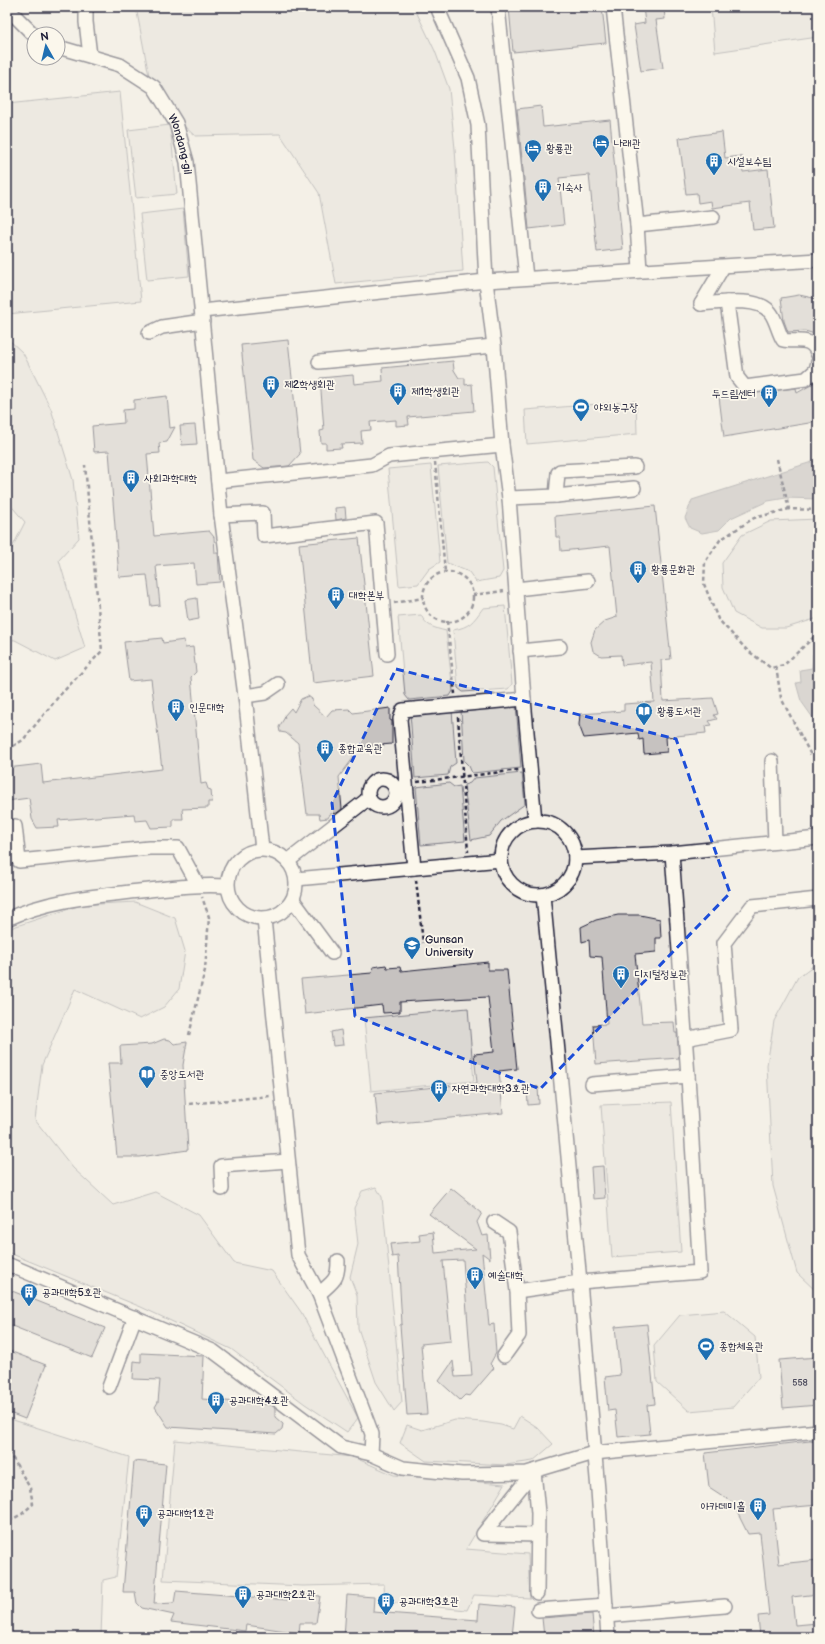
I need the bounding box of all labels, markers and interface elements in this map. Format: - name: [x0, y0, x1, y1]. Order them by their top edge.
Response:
- north arrow: [26, 26, 66, 66]
- text: N: [40, 30, 50, 44]
- street label: Wondang-gil: [166, 112, 195, 175]
- hotel icon: 나래관: [591, 133, 611, 158]
- place label: 나래관: [614, 137, 641, 150]
- hotel icon: 황룡관: [523, 138, 543, 163]
- place label: 황룡관: [546, 142, 573, 155]
- building icon: 시설보수팀: [704, 151, 724, 176]
- place label: 시설보수팀: [727, 155, 771, 168]
- building icon: 기숙사: [533, 177, 553, 202]
- place label: 기숙사: [556, 181, 583, 194]
- building icon: 제2학생회관: [261, 374, 281, 399]
- place label: 제2학생회관: [284, 378, 335, 391]
- building icon: 제1학생회관: [388, 381, 408, 406]
- building icon: 두드림센터: [759, 383, 779, 408]
- place label: 제1학생회관: [411, 385, 460, 398]
- place label: 두드림센터: [712, 387, 756, 400]
- sports icon: 야외농구장: [571, 397, 591, 422]
- place label: 야외농구장: [594, 401, 638, 414]
- building icon: 사회과학대학: [121, 468, 141, 493]
- place label: 사회과학대학: [144, 472, 197, 485]
- building icon: 황룡문화관: [628, 559, 648, 584]
- place label: 황룡문화관: [651, 563, 695, 576]
- building icon: 대학본부: [326, 585, 346, 610]
- place label: 대학본부: [349, 589, 385, 602]
- building icon: 인문대학: [166, 697, 186, 722]
- place label: 인문대학: [189, 701, 225, 714]
- library icon: 황룡도서관: [634, 701, 654, 726]
- place label: 황룡도서관: [657, 705, 701, 718]
- building icon: 종합교육관: [315, 738, 335, 763]
- place label: 종합교육관: [338, 742, 382, 755]
- place label: Gunsan University: [425, 933, 473, 959]
- school or university icon: Gunsan University: [402, 935, 422, 960]
- building icon: 디지털정보관: [611, 964, 631, 989]
- place label: 디지털정보관: [634, 968, 687, 981]
- library icon: 중앙도서관: [137, 1064, 157, 1089]
- place label: 중앙도서관: [160, 1068, 204, 1081]
- building icon: 자연과학대학3호관: [429, 1078, 449, 1103]
- place label: 자연과학대학3호관: [452, 1082, 530, 1095]
- building icon: 예술대학: [465, 1265, 485, 1290]
- place label: 예술대학: [488, 1269, 524, 1282]
- building icon: 공과대학5호관: [19, 1282, 39, 1307]
- place label: 공과대학5호관: [42, 1286, 102, 1299]
- sports icon: 종합체육관: [696, 1336, 716, 1361]
- place label: 종합체육관: [719, 1340, 763, 1353]
- house number: 558: [792, 1378, 808, 1389]
- building icon: 공과대학4호관: [206, 1390, 226, 1415]
- place label: 공과대학4호관: [229, 1394, 289, 1407]
- building icon: 아카데미홀: [748, 1496, 768, 1521]
- place label: 아카데미홀: [701, 1500, 745, 1513]
- building icon: 공과대학1호관: [134, 1503, 154, 1528]
- place label: 공과대학1호관: [157, 1507, 215, 1520]
- building icon: 공과대학2호관: [233, 1584, 253, 1609]
- place label: 공과대학2호관: [256, 1588, 316, 1601]
- building icon: 공과대학3호관: [376, 1591, 396, 1616]
- place label: 공과대학3호관: [399, 1595, 459, 1608]

